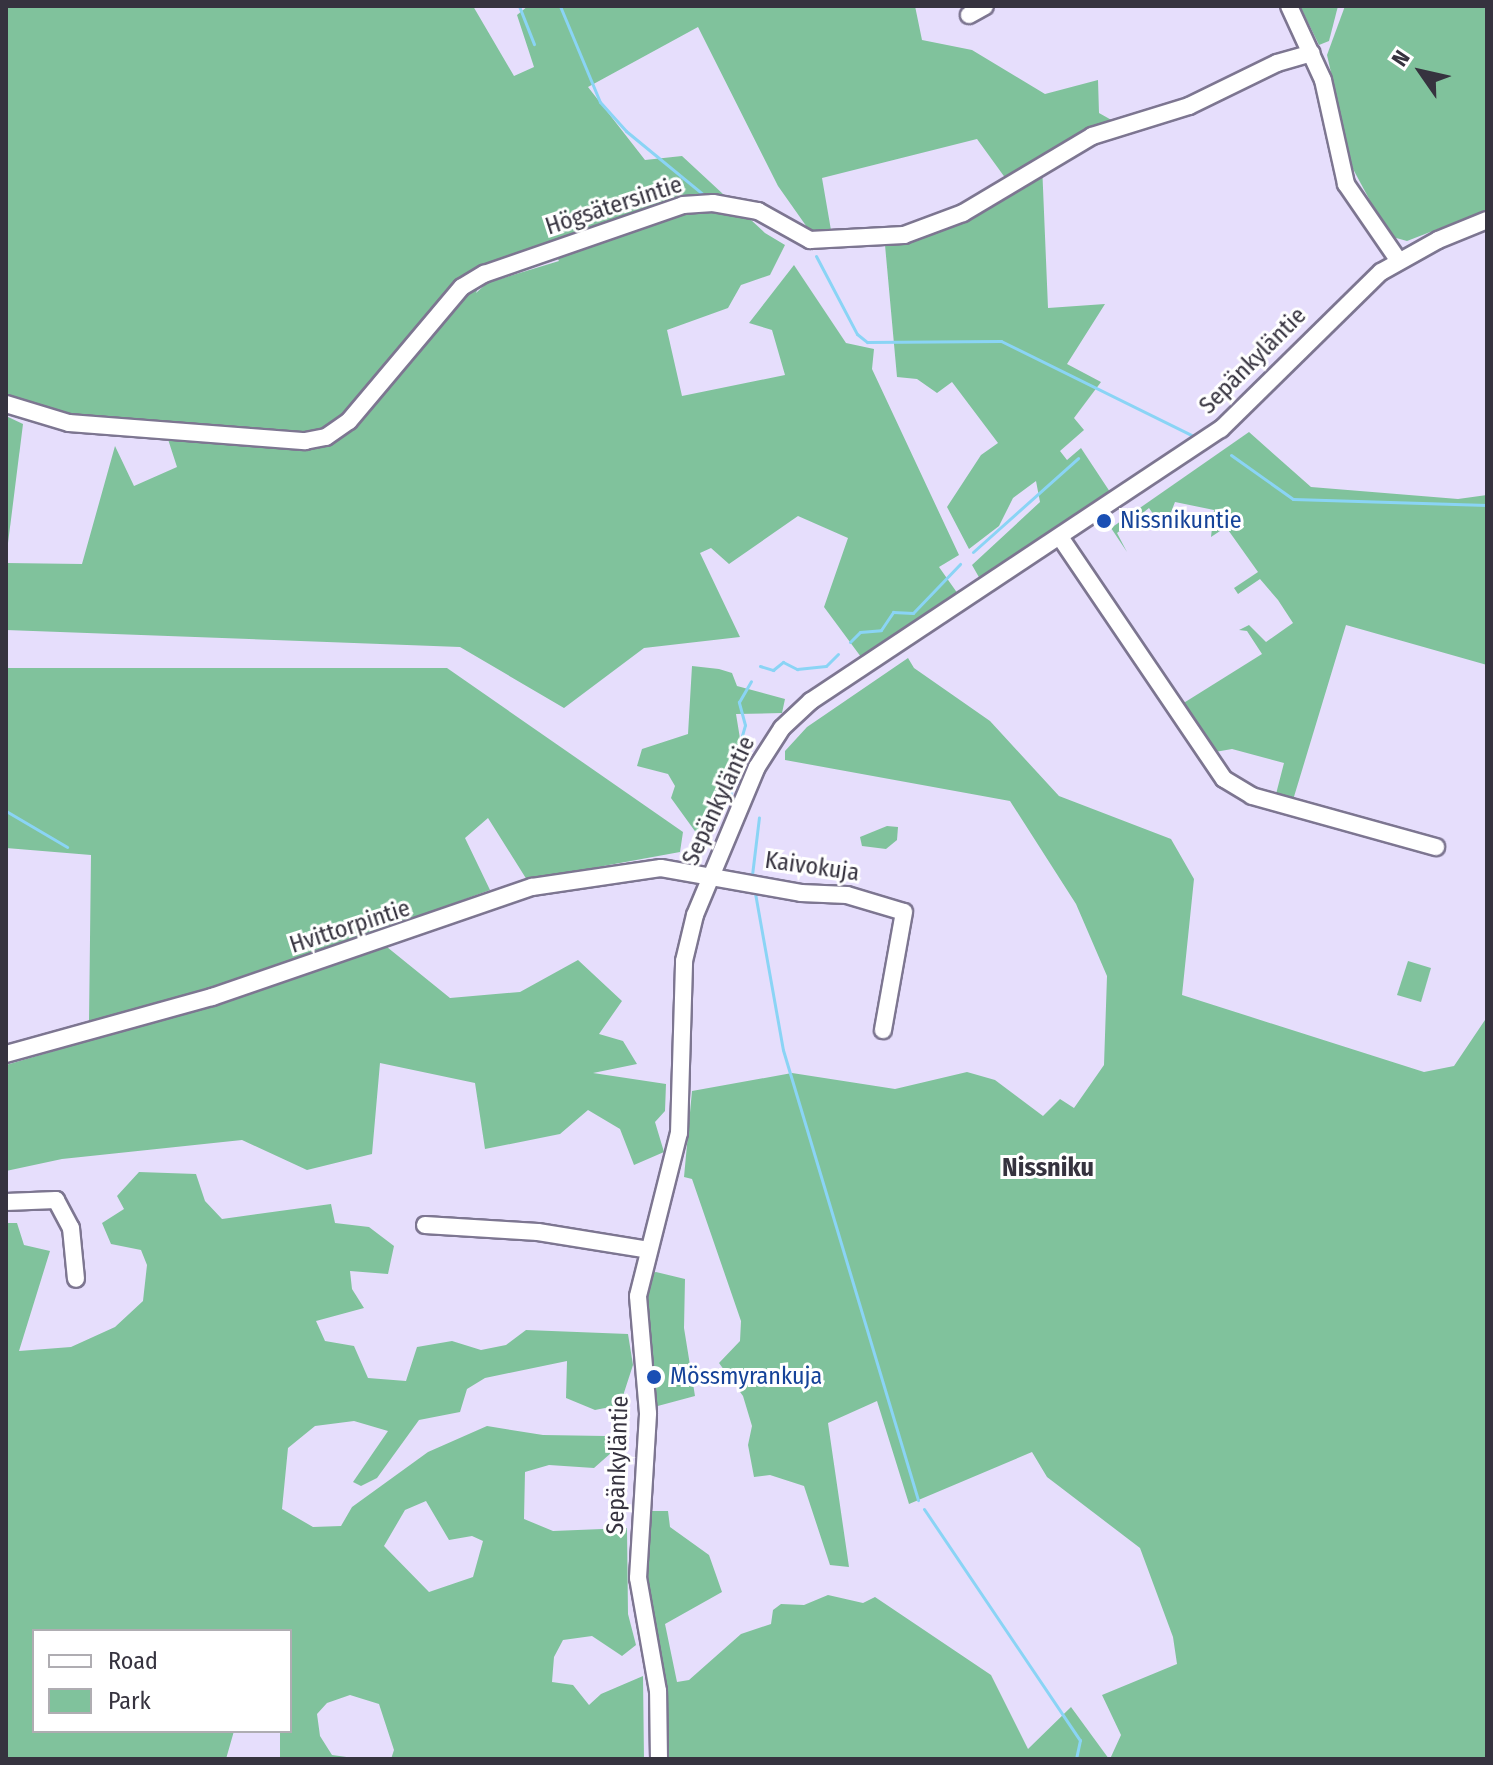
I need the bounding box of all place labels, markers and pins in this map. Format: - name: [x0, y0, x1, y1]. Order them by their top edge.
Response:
- place label: Nissnikuntie: [1120, 507, 1242, 535]
- marker: Nissnikuntie: [1095, 512, 1113, 530]
- place label: Mössmyrankuja: [670, 1363, 822, 1391]
- marker: Mössmyrankuja: [645, 1368, 663, 1386]

